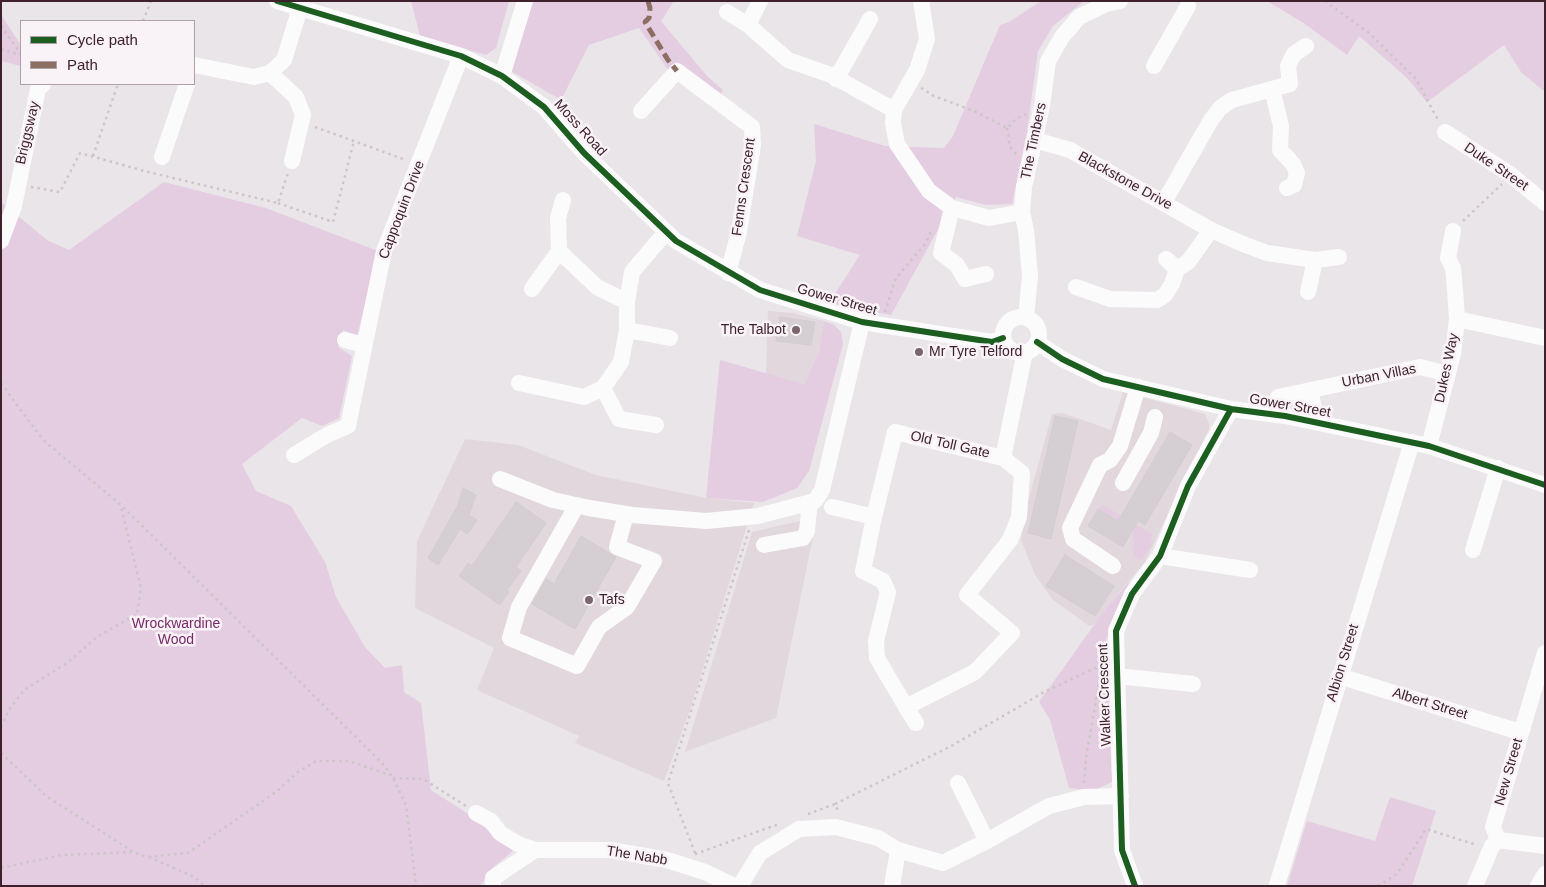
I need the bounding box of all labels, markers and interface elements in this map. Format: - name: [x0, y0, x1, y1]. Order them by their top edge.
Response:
- legend: [20, 20, 195, 85]
- text: Cycle path: [67, 31, 138, 48]
- text: Path: [67, 56, 98, 73]
- street label: Moss Road: [550, 96, 610, 160]
- street label: Briggsway: [13, 100, 43, 166]
- street label: The Timbers: [1018, 101, 1050, 181]
- street label: Fenns Crescent: [729, 137, 759, 237]
- street label: Duke Street: [1461, 139, 1531, 195]
- street label: Blackstone Drive: [1075, 148, 1175, 214]
- street label: Cappoquin Drive: [375, 158, 429, 262]
- street label: Gower Street: [795, 281, 879, 319]
- place label: The Talbot: [721, 322, 786, 338]
- marker: The Talbot: [790, 324, 802, 336]
- street label: Dukes Way: [1431, 332, 1463, 404]
- place label: Mr Tyre Telford: [929, 344, 1022, 360]
- marker: Mr Tyre Telford: [913, 346, 925, 358]
- street label: Urban Villas: [1340, 361, 1418, 391]
- street label: Gower Street: [1248, 391, 1332, 421]
- street label: Old Toll Gate: [909, 428, 991, 462]
- place label: Tafs: [599, 592, 625, 608]
- marker: Tafs: [583, 594, 595, 606]
- park label: Wrockwardine Wood: [132, 616, 220, 648]
- street label: Albion Street: [1323, 622, 1363, 704]
- street label: Walker Crescent: [1095, 643, 1115, 747]
- street label: Albert Street: [1390, 685, 1470, 723]
- street label: New Street: [1491, 736, 1527, 808]
- street label: The Nabb: [605, 843, 669, 869]

